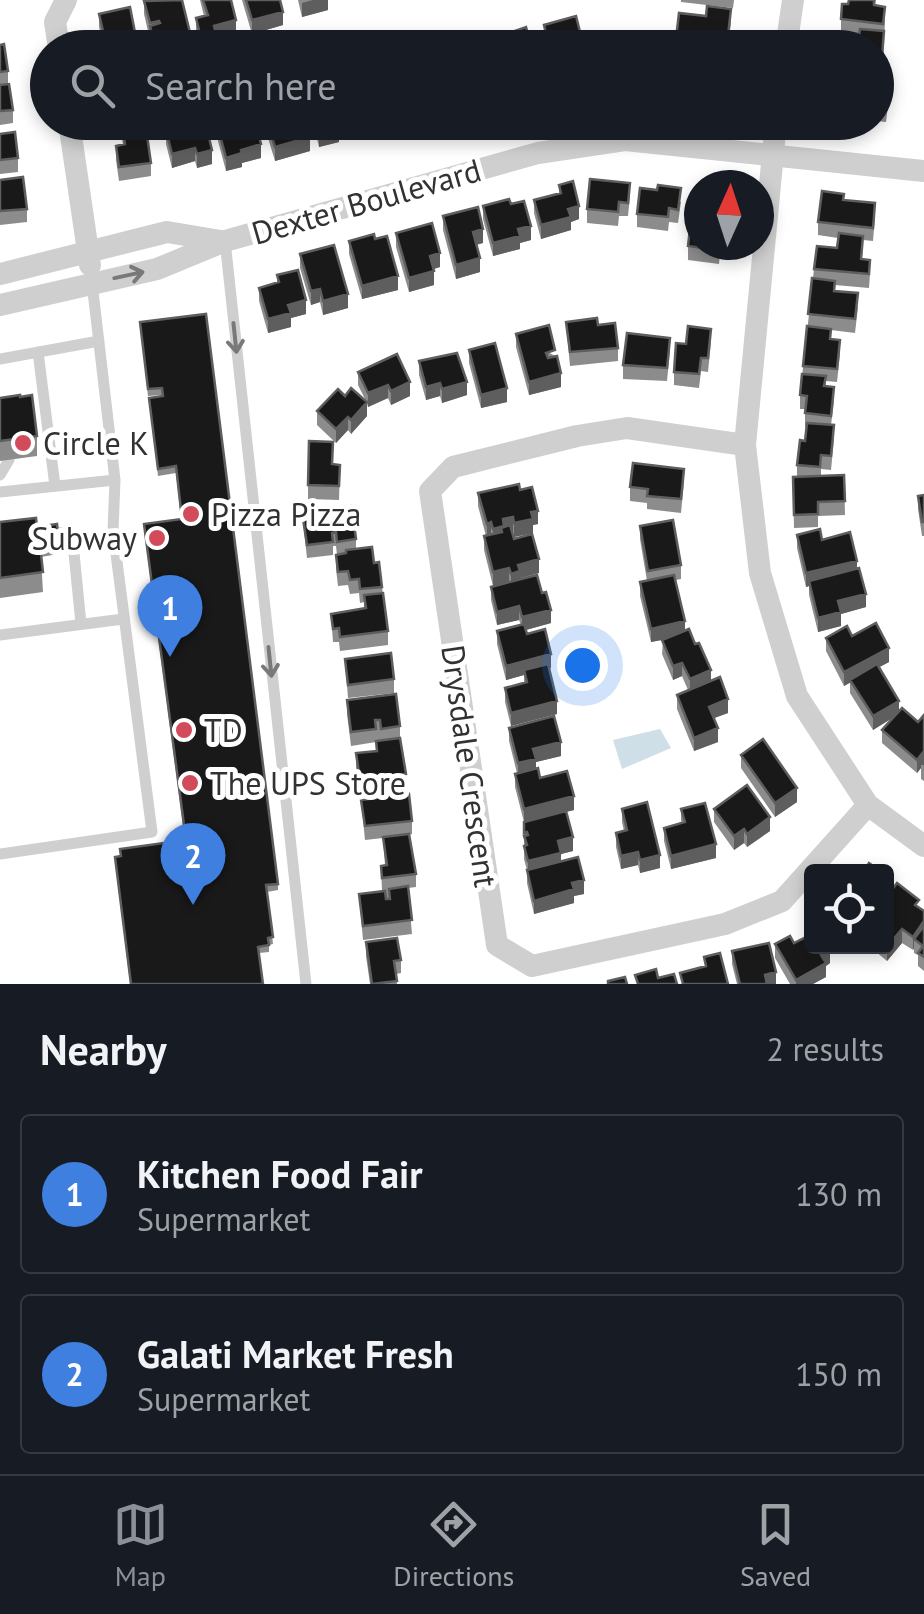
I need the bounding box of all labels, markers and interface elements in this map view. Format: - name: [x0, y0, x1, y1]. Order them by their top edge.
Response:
- search box: [30, 30, 894, 140]
- icon: search: [65, 58, 120, 113]
- text: Search here: [145, 61, 337, 110]
- street label: Dexter Boulevard: [247, 148, 485, 254]
- north arrow: [684, 170, 774, 260]
- one-way arrow: [112, 265, 144, 284]
- one-way arrow: [226, 322, 245, 354]
- place label: Circle K: [43, 422, 149, 464]
- marker: Circle K: [12, 432, 34, 454]
- place label: Pizza Pizza: [211, 493, 361, 535]
- marker: Pizza Pizza: [180, 503, 202, 525]
- place label: Subway: [32, 517, 137, 559]
- marker: Subway: [146, 527, 168, 549]
- pin: 1: [138, 574, 202, 657]
- your location: [557, 640, 608, 691]
- street label: Drysdale Crescent: [432, 642, 508, 890]
- one-way arrow: [261, 645, 280, 677]
- place label: TD: [204, 709, 243, 751]
- marker: TD: [173, 719, 195, 741]
- place label: The UPS Store: [210, 762, 406, 804]
- marker: The UPS Store: [179, 772, 201, 794]
- pin: 2: [160, 822, 226, 905]
- map controls: [804, 864, 894, 954]
- button: locate: [804, 864, 894, 954]
- text: Nearby: [40, 1022, 167, 1077]
- text: 2 results: [766, 1028, 884, 1070]
- text: Kitchen Food Fair: [137, 1149, 423, 1198]
- text: 1: [65, 1173, 84, 1215]
- text: 130 m: [795, 1173, 882, 1215]
- text: Supermarket: [137, 1198, 310, 1240]
- text: Galati Market Fresh: [137, 1329, 454, 1378]
- text: 2: [65, 1353, 84, 1395]
- text: 150 m: [795, 1353, 882, 1395]
- text: Supermarket: [137, 1378, 310, 1420]
- tab: Map: [113, 1497, 168, 1594]
- tab: Directions: [393, 1497, 514, 1594]
- tab: Saved: [740, 1497, 811, 1594]

